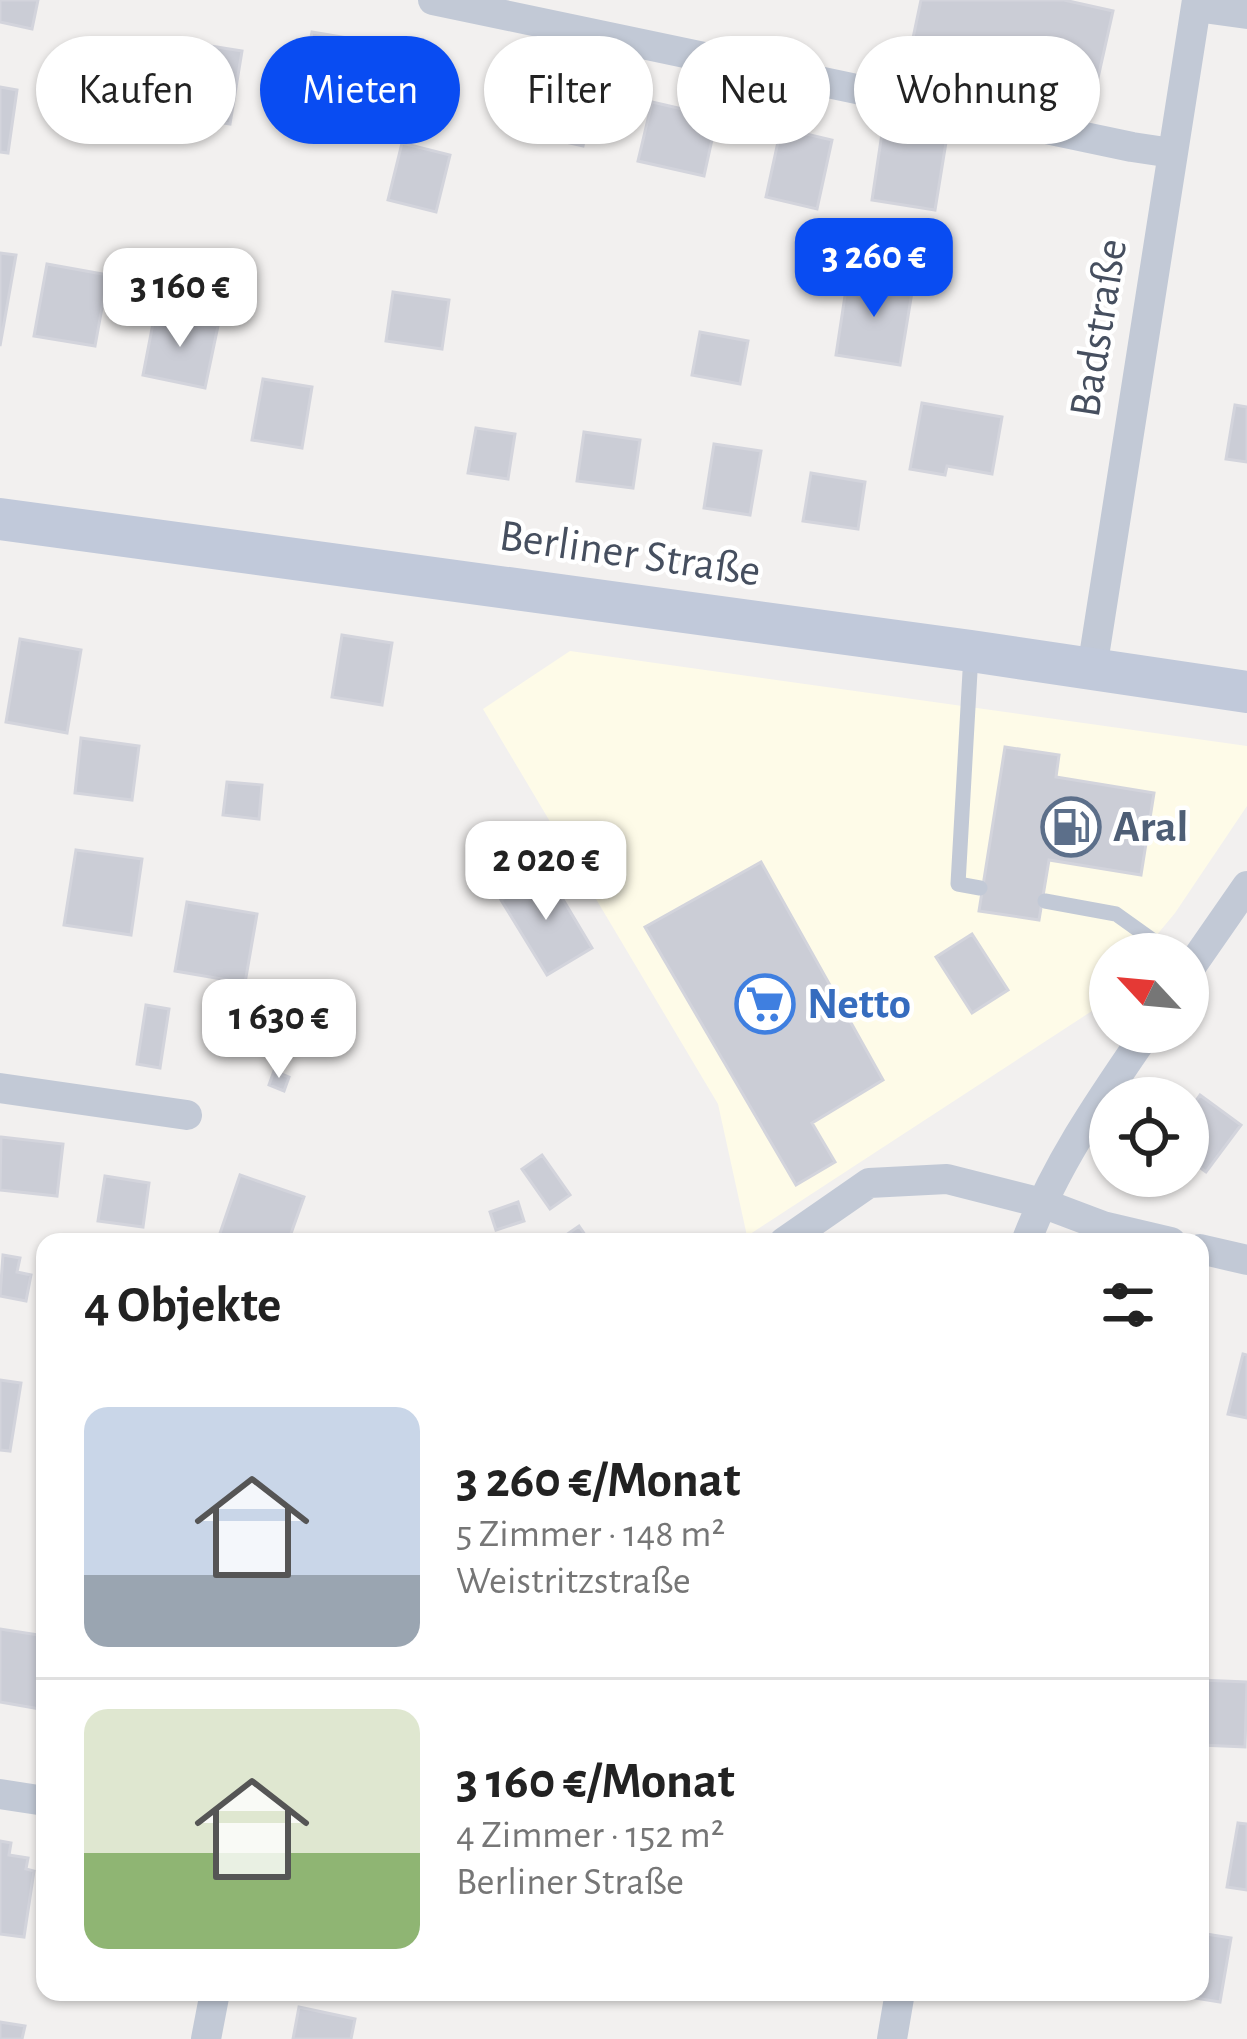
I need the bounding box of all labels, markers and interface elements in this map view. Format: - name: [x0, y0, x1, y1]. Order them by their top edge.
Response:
- chip: Kaufen: [36, 36, 236, 144]
- chip: Mieten: [260, 36, 460, 144]
- chip: Filter: [484, 36, 653, 144]
- chip: Neu: [677, 36, 830, 144]
- chip: Wohnung: [854, 36, 1100, 144]
- pin: 3 260 €: [763, 218, 985, 320]
- street label: Badstraße: [1063, 236, 1135, 420]
- text: 3 260 €: [822, 237, 926, 276]
- pin: 3 160 €: [69, 248, 291, 350]
- text: 3 160 €: [130, 267, 230, 306]
- street label: Berliner Straße: [497, 513, 763, 595]
- fuel station icon: Aral: [1040, 796, 1102, 858]
- place label: Aral: [1113, 805, 1188, 850]
- pin: 2 020 €: [435, 821, 657, 923]
- text: 2 020 €: [492, 840, 600, 879]
- north arrow: [1089, 933, 1209, 1053]
- map controls: [1089, 933, 1209, 1197]
- supermarket icon: Netto: [734, 973, 796, 1035]
- pin: 1 630 €: [168, 979, 390, 1081]
- place label: Netto: [807, 982, 911, 1027]
- text: 1 630 €: [229, 998, 329, 1037]
- button: locate: [1089, 1077, 1209, 1197]
- icon: filters: [1095, 1272, 1161, 1338]
- text: 4 Objekte: [84, 1280, 281, 1331]
- icon: home: [180, 1455, 324, 1599]
- text: 3 260 €/Monat: [456, 1455, 740, 1506]
- text: 5 Zimmer · 148 m²: [456, 1515, 725, 1554]
- text: Weistritzstraße: [456, 1562, 691, 1601]
- text: 3 160 €/Monat: [456, 1756, 735, 1807]
- icon: home: [180, 1757, 324, 1901]
- text: 4 Zimmer · 152 m²: [456, 1816, 724, 1855]
- text: Berliner Straße: [456, 1863, 684, 1902]

